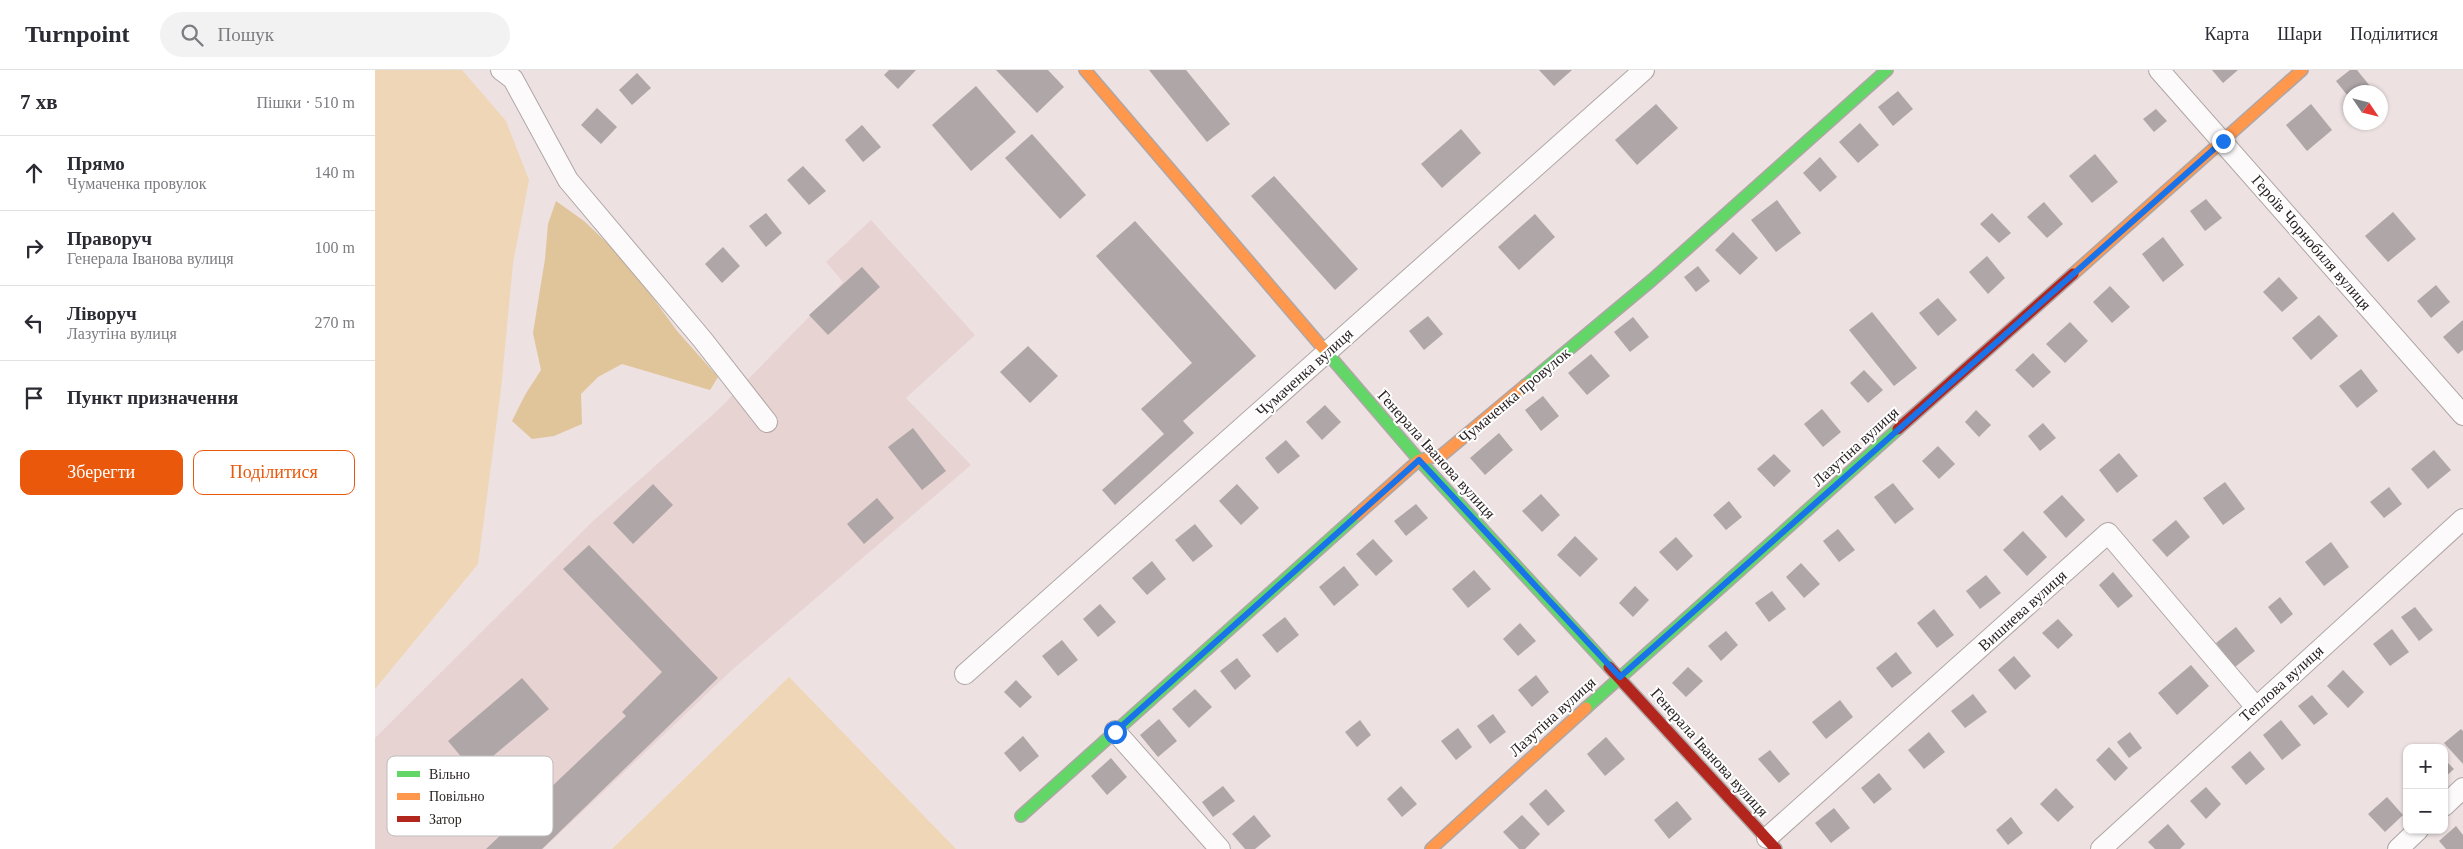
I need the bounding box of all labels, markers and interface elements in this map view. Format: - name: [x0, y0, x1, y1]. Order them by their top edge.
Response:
- search box: [160, 12, 510, 57]
- text: Turnpoint: [25, 21, 130, 47]
- icon: search: [178, 21, 206, 49]
- text: Пошук: [218, 24, 274, 45]
- text: Карта: [2205, 24, 2249, 44]
- text: Шари: [2277, 24, 2322, 44]
- text: Поділитися: [2350, 24, 2438, 44]
- north arrow: [2343, 85, 2388, 130]
- text: 7 хв: [20, 90, 58, 114]
- text: Пішки · 510 m: [257, 94, 355, 111]
- route end: [2212, 130, 2235, 153]
- text: Прямо: [67, 153, 125, 174]
- icon: ahead: [20, 159, 48, 187]
- text: 140 m: [315, 164, 355, 181]
- street label: Героїв Чорнобиля вулиця: [2248, 171, 2375, 314]
- text: Чумаченка провулок: [67, 175, 207, 192]
- text: Праворуч: [67, 228, 152, 249]
- icon: right: [20, 234, 48, 262]
- text: 100 m: [315, 239, 355, 256]
- text: Генерала Іванова вулиця: [67, 250, 234, 267]
- text: Ліворуч: [67, 303, 137, 324]
- icon: left: [20, 309, 48, 337]
- text: 270 m: [315, 314, 355, 331]
- street label: Чумаченка вулиця: [1253, 324, 1357, 421]
- text: Лазутіна вулиця: [67, 325, 177, 342]
- street label: Чумаченка провулок: [1455, 344, 1574, 448]
- icon: arrive: [20, 384, 48, 412]
- text: Пункт призначення: [67, 387, 238, 408]
- street label: Генерала Іванова вулиця: [1374, 387, 1499, 523]
- street label: Лазутіна вулиця: [1809, 403, 1903, 490]
- button: Зберегти: [20, 450, 183, 495]
- button: Поділитися: [193, 450, 355, 495]
- street label: Вишнева вулиця: [1975, 566, 2071, 655]
- street label: Теплова вулиця: [2236, 641, 2328, 726]
- street label: Лазутіна вулиця: [1506, 673, 1600, 760]
- street label: Генерала Іванова вулиця: [1647, 685, 1772, 821]
- route start: [1104, 721, 1127, 744]
- map controls: [2403, 744, 2448, 834]
- button: +: [2403, 744, 2448, 789]
- legend: [387, 756, 553, 836]
- text: Вільно: [429, 767, 470, 782]
- text: Повільно: [429, 789, 484, 804]
- button: −: [2403, 789, 2448, 834]
- text: Затор: [429, 812, 462, 827]

